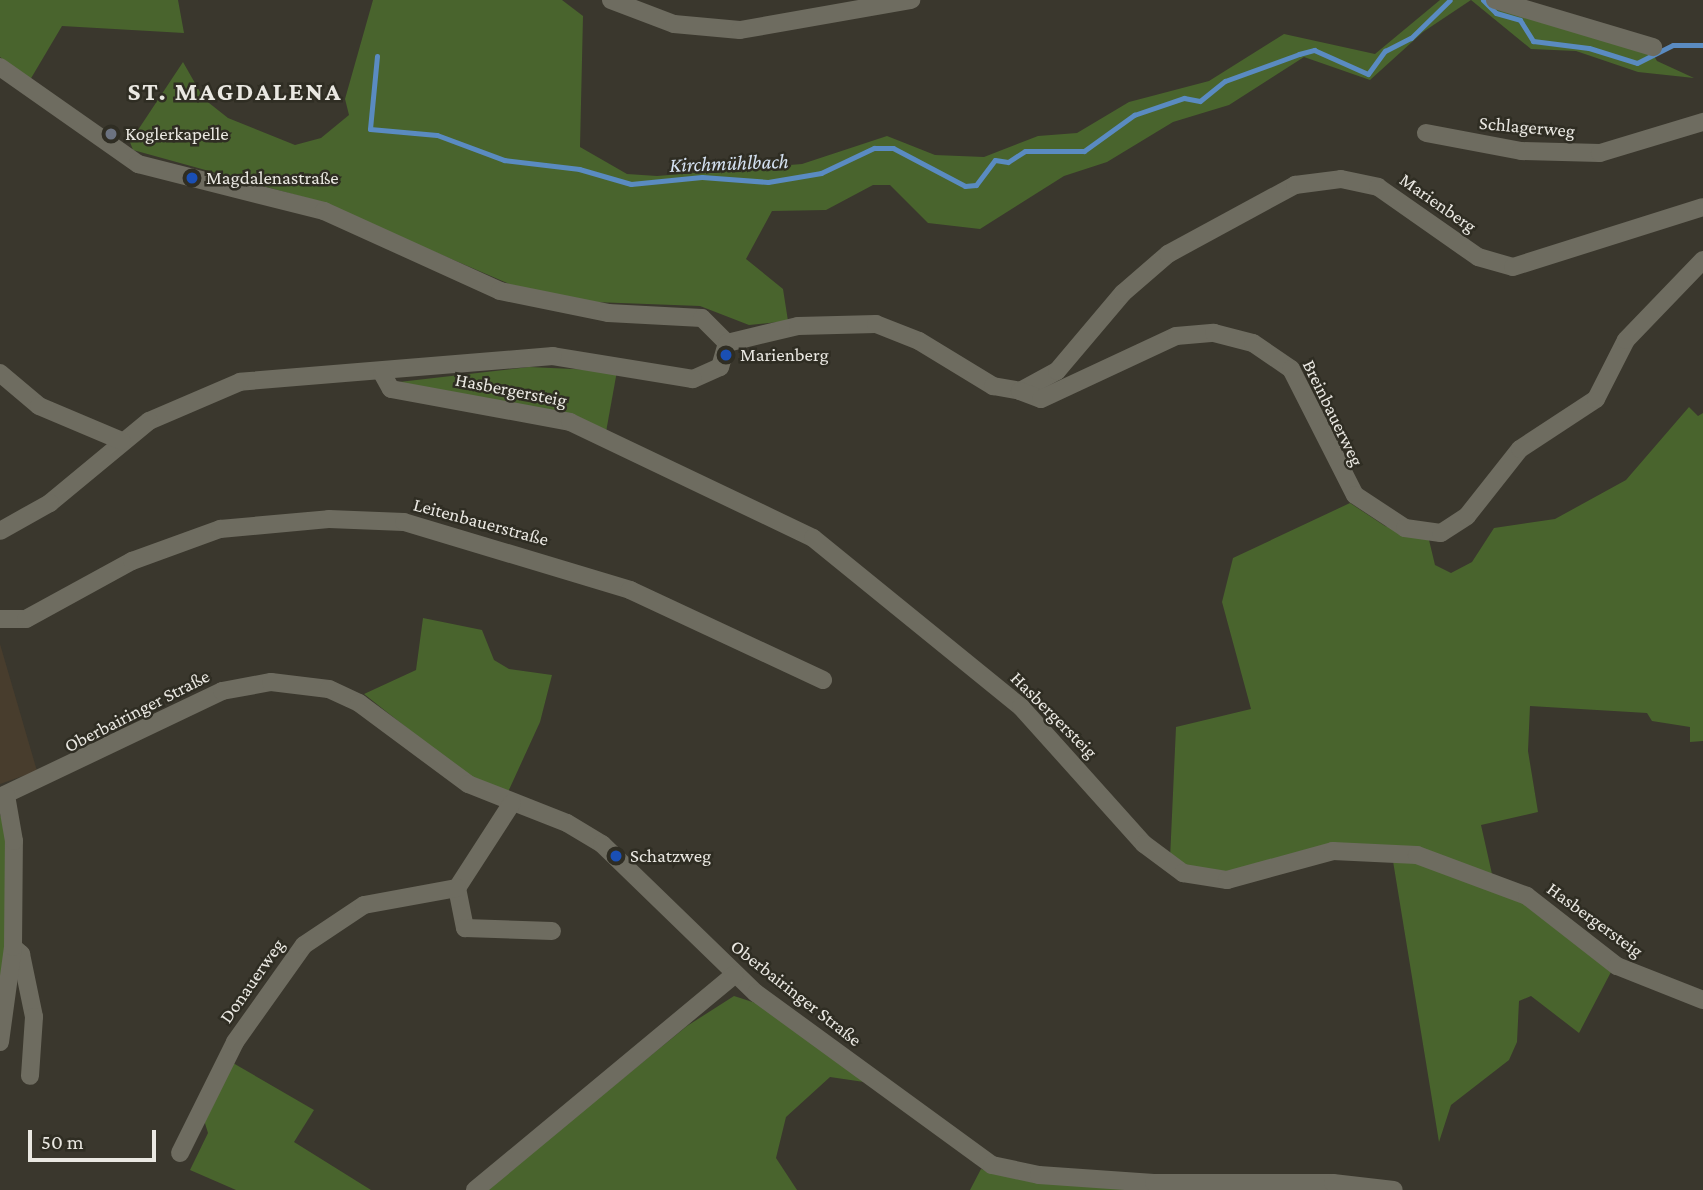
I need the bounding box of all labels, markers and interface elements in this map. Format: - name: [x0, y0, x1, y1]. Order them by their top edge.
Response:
- district label: ST. MAGDALENA: [129, 76, 341, 108]
- street label: Schlagerweg: [1478, 111, 1576, 143]
- place label: Koglerkapelle: [125, 123, 229, 145]
- marker: Koglerkapelle: [103, 126, 119, 142]
- water label: Kirchmühlbach: [669, 148, 789, 178]
- place label: Magdalenastraße: [206, 167, 339, 189]
- street label: Marienberg: [1395, 168, 1481, 238]
- marker: Magdalenastraße: [184, 170, 200, 186]
- place label: Marienberg: [740, 344, 829, 366]
- marker: Marienberg: [718, 347, 734, 363]
- street label: Breinbauerweg: [1297, 356, 1369, 470]
- street label: Hasbergersteig: [453, 368, 569, 412]
- street label: Leitenbauerstraße: [411, 493, 551, 551]
- street label: Oberbairinger Straße: [61, 665, 213, 757]
- street label: Hasbergersteig: [1006, 667, 1102, 763]
- place label: Schatzweg: [630, 845, 711, 867]
- marker: Schatzweg: [608, 848, 624, 864]
- street label: Hasbergersteig: [1542, 877, 1648, 963]
- street label: Donauerweg: [215, 934, 289, 1028]
- street label: Oberbairinger Straße: [726, 935, 866, 1051]
- scale bar: [32, 1116, 159, 1160]
- text: 50 m: [41, 1130, 84, 1154]

